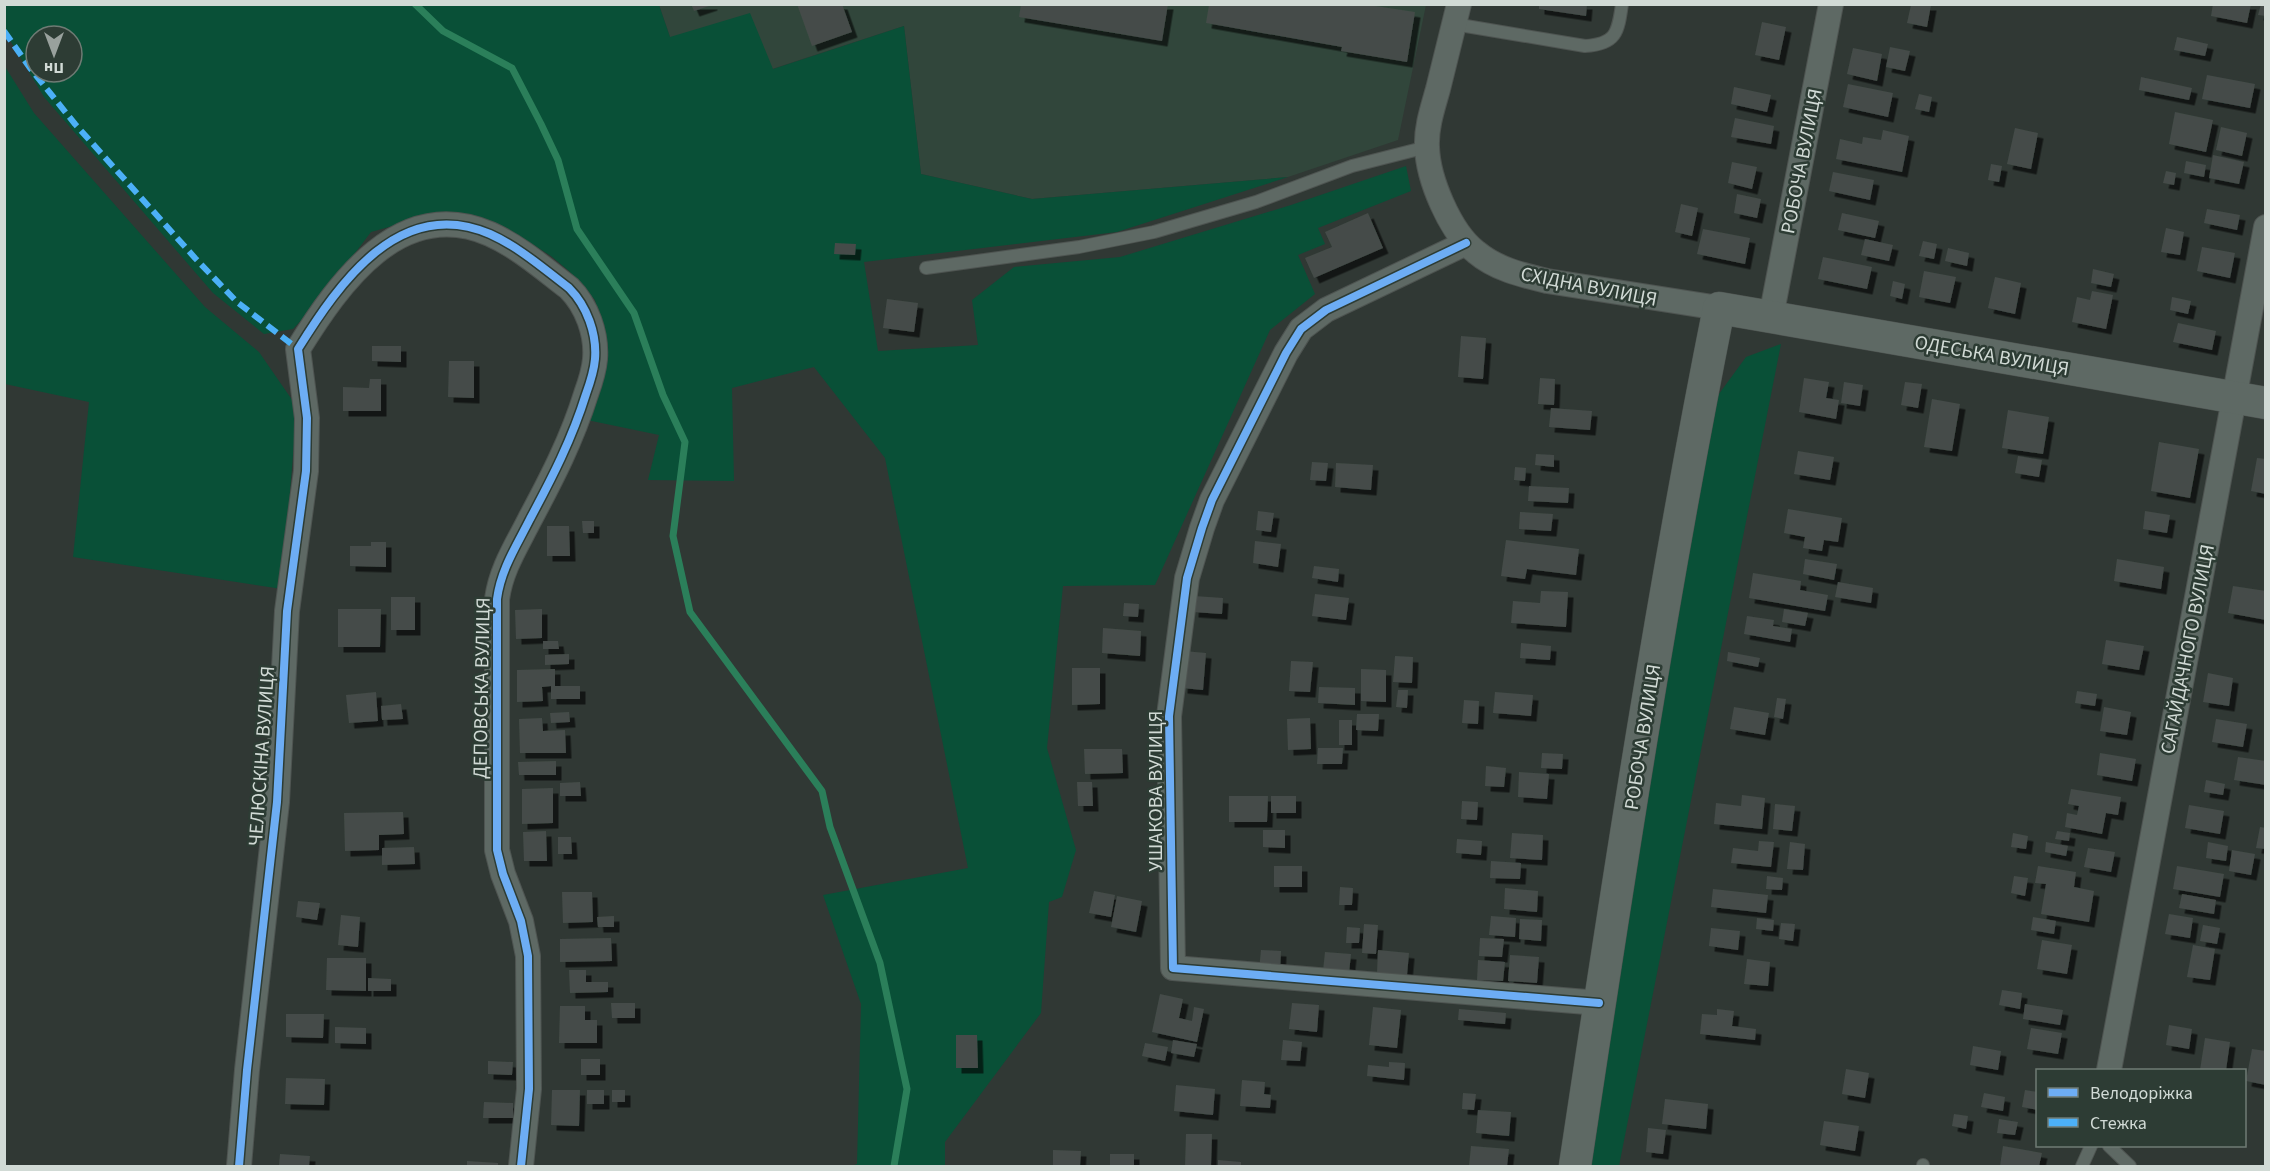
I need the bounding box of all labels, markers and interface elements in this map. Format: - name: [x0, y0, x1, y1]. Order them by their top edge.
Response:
- north arrow: [24, 24, 84, 84]
- text: Пн: [44, 57, 64, 79]
- street label: РОБОЧА ВУЛИЦЯ: [1774, 86, 1830, 236]
- street label: СХІДНА ВУЛИЦЯ: [1518, 260, 1659, 314]
- street label: ОДЕСЬКА ВУЛИЦЯ: [1912, 329, 2071, 383]
- street label: САГАЙДАЧНОГО ВУЛИЦЯ: [2154, 542, 2222, 756]
- street label: ДЕПОВСЬКА ВУЛИЦЯ: [466, 597, 498, 779]
- street label: РОБОЧА ВУЛИЦЯ: [1618, 662, 1668, 812]
- street label: ЧЕЛЮСКІНА ВУЛИЦЯ: [242, 665, 282, 847]
- street label: УШАКОВА ВУЛИЦЯ: [1142, 710, 1170, 872]
- legend: [2036, 1069, 2246, 1147]
- text: Велодоріжка: [2090, 1081, 2193, 1106]
- text: Стежка: [2090, 1111, 2147, 1136]

